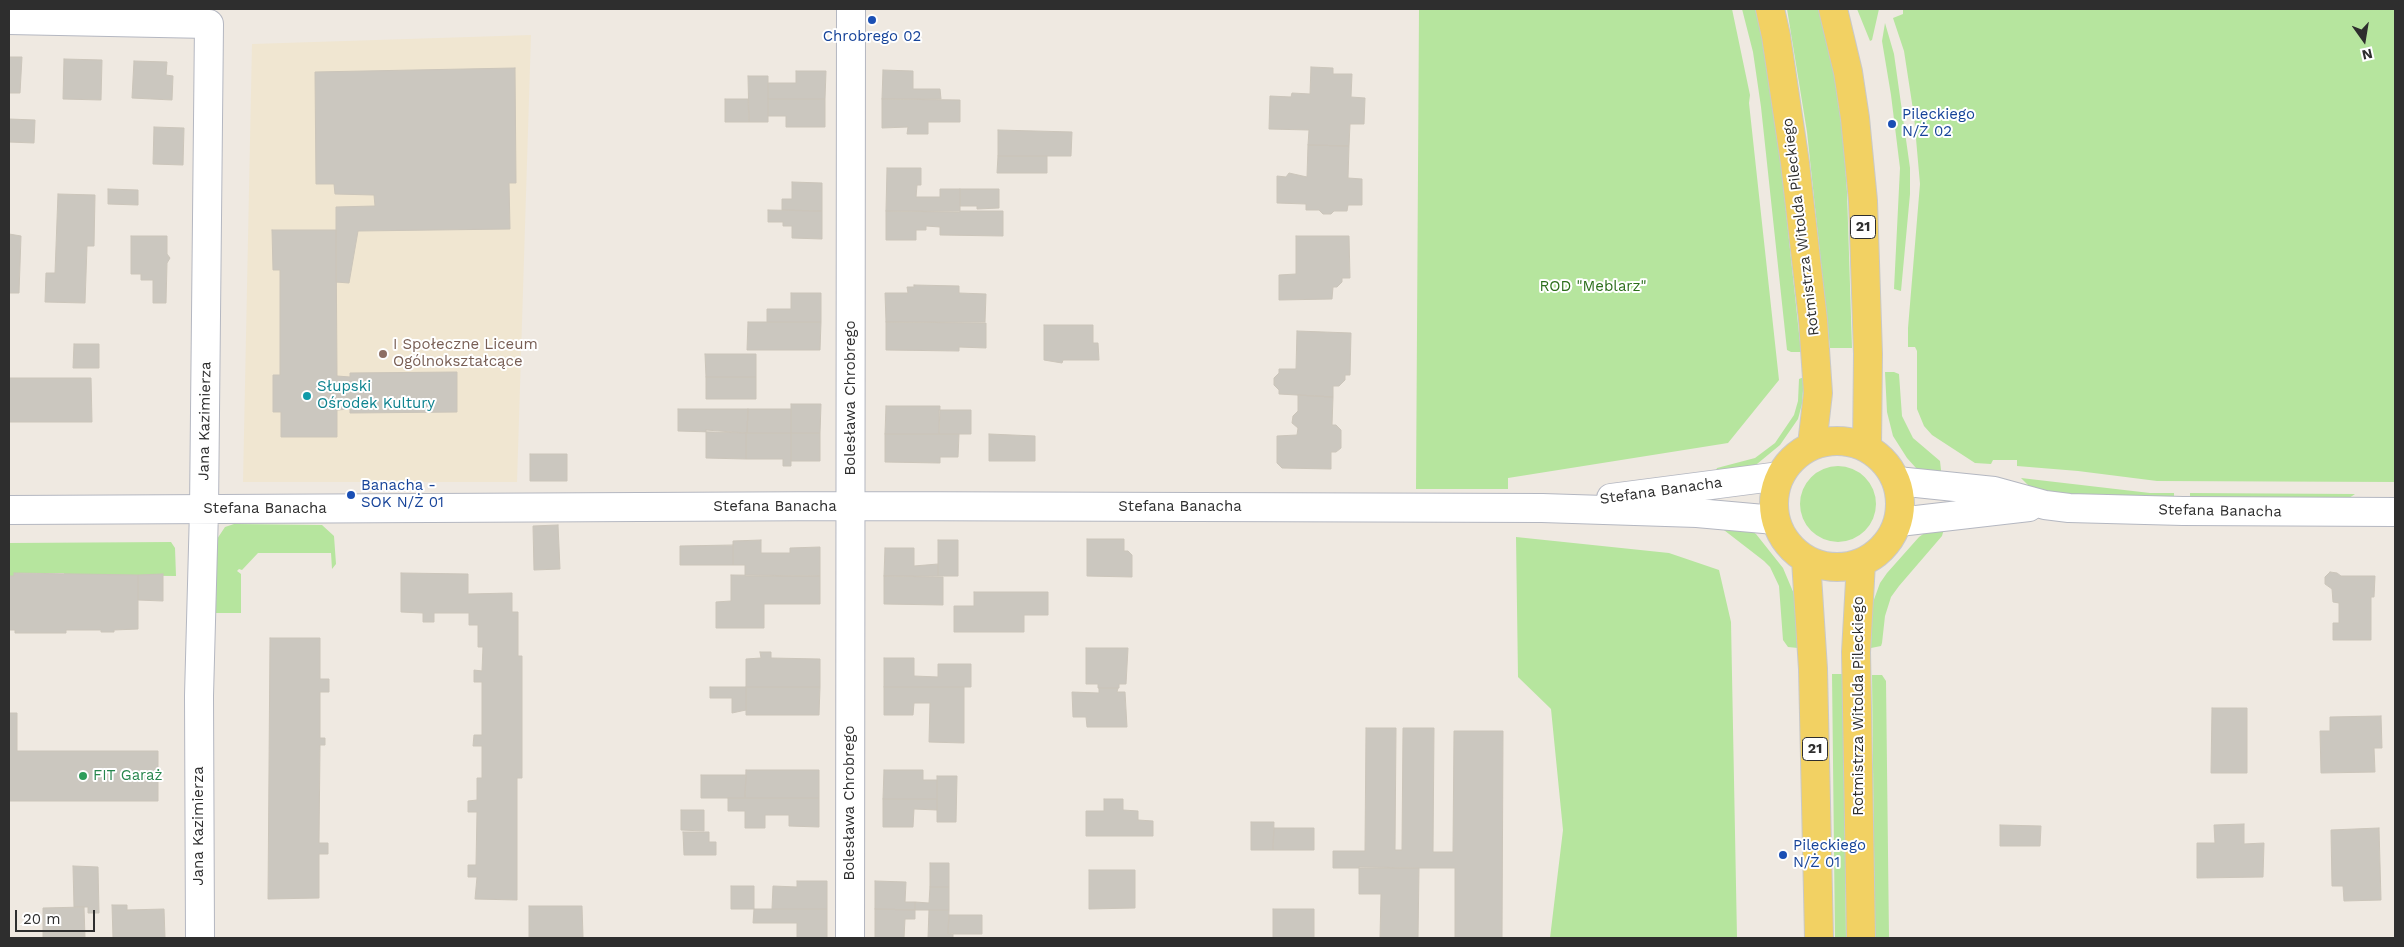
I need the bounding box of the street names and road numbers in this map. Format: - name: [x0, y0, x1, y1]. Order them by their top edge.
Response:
- street label: Rotmistrza Witolda Pileckiego: [1779, 117, 1823, 337]
- road number: 21: [1850, 216, 1876, 238]
- street label: Bolesława Chrobrego: [842, 320, 860, 476]
- street label: Jana Kazimierza: [195, 361, 215, 481]
- street label: Stefana Banacha: [1599, 473, 1723, 509]
- street label: Stefana Banacha: [713, 498, 837, 516]
- street label: Stefana Banacha: [1118, 498, 1242, 516]
- street label: Stefana Banacha: [203, 500, 327, 518]
- street label: Stefana Banacha: [2158, 501, 2282, 521]
- street label: Rotmistrza Witolda Pileckiego: [1850, 596, 1868, 816]
- street label: Bolesława Chrobrego: [841, 725, 859, 881]
- road number: 21: [1802, 738, 1828, 761]
- street label: Jana Kazimierza: [190, 766, 208, 886]

